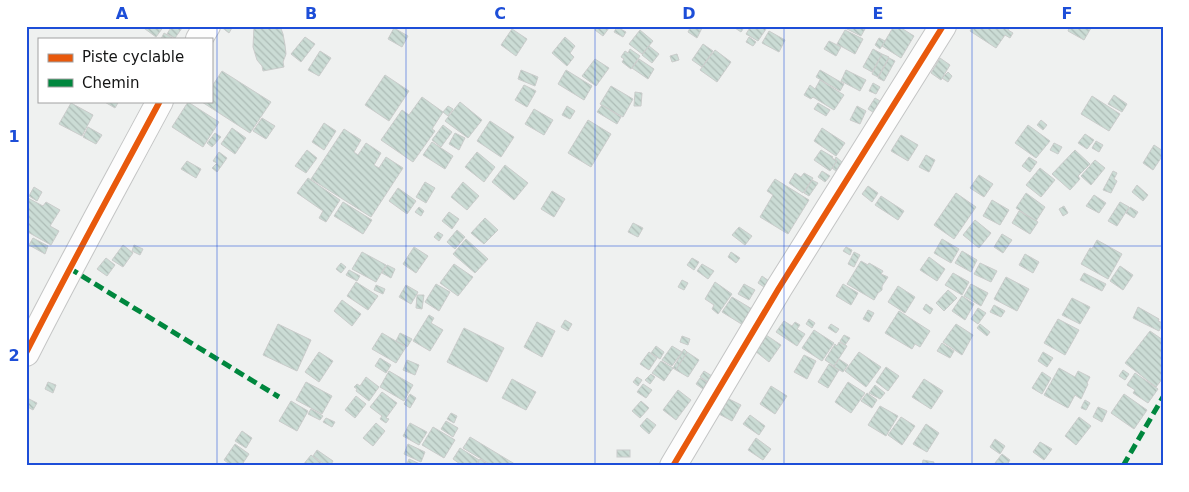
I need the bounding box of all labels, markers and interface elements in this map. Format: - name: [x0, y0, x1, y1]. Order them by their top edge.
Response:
- text: A: [116, 4, 129, 23]
- text: B: [305, 4, 317, 23]
- text: C: [494, 4, 506, 23]
- text: D: [682, 4, 696, 23]
- text: E: [873, 4, 883, 23]
- text: F: [1062, 4, 1072, 23]
- legend: [38, 38, 212, 102]
- text: Piste cyclable: [82, 48, 184, 66]
- text: Chemin: [82, 74, 140, 92]
- text: 1: [8, 127, 20, 146]
- text: 2: [8, 346, 20, 365]

